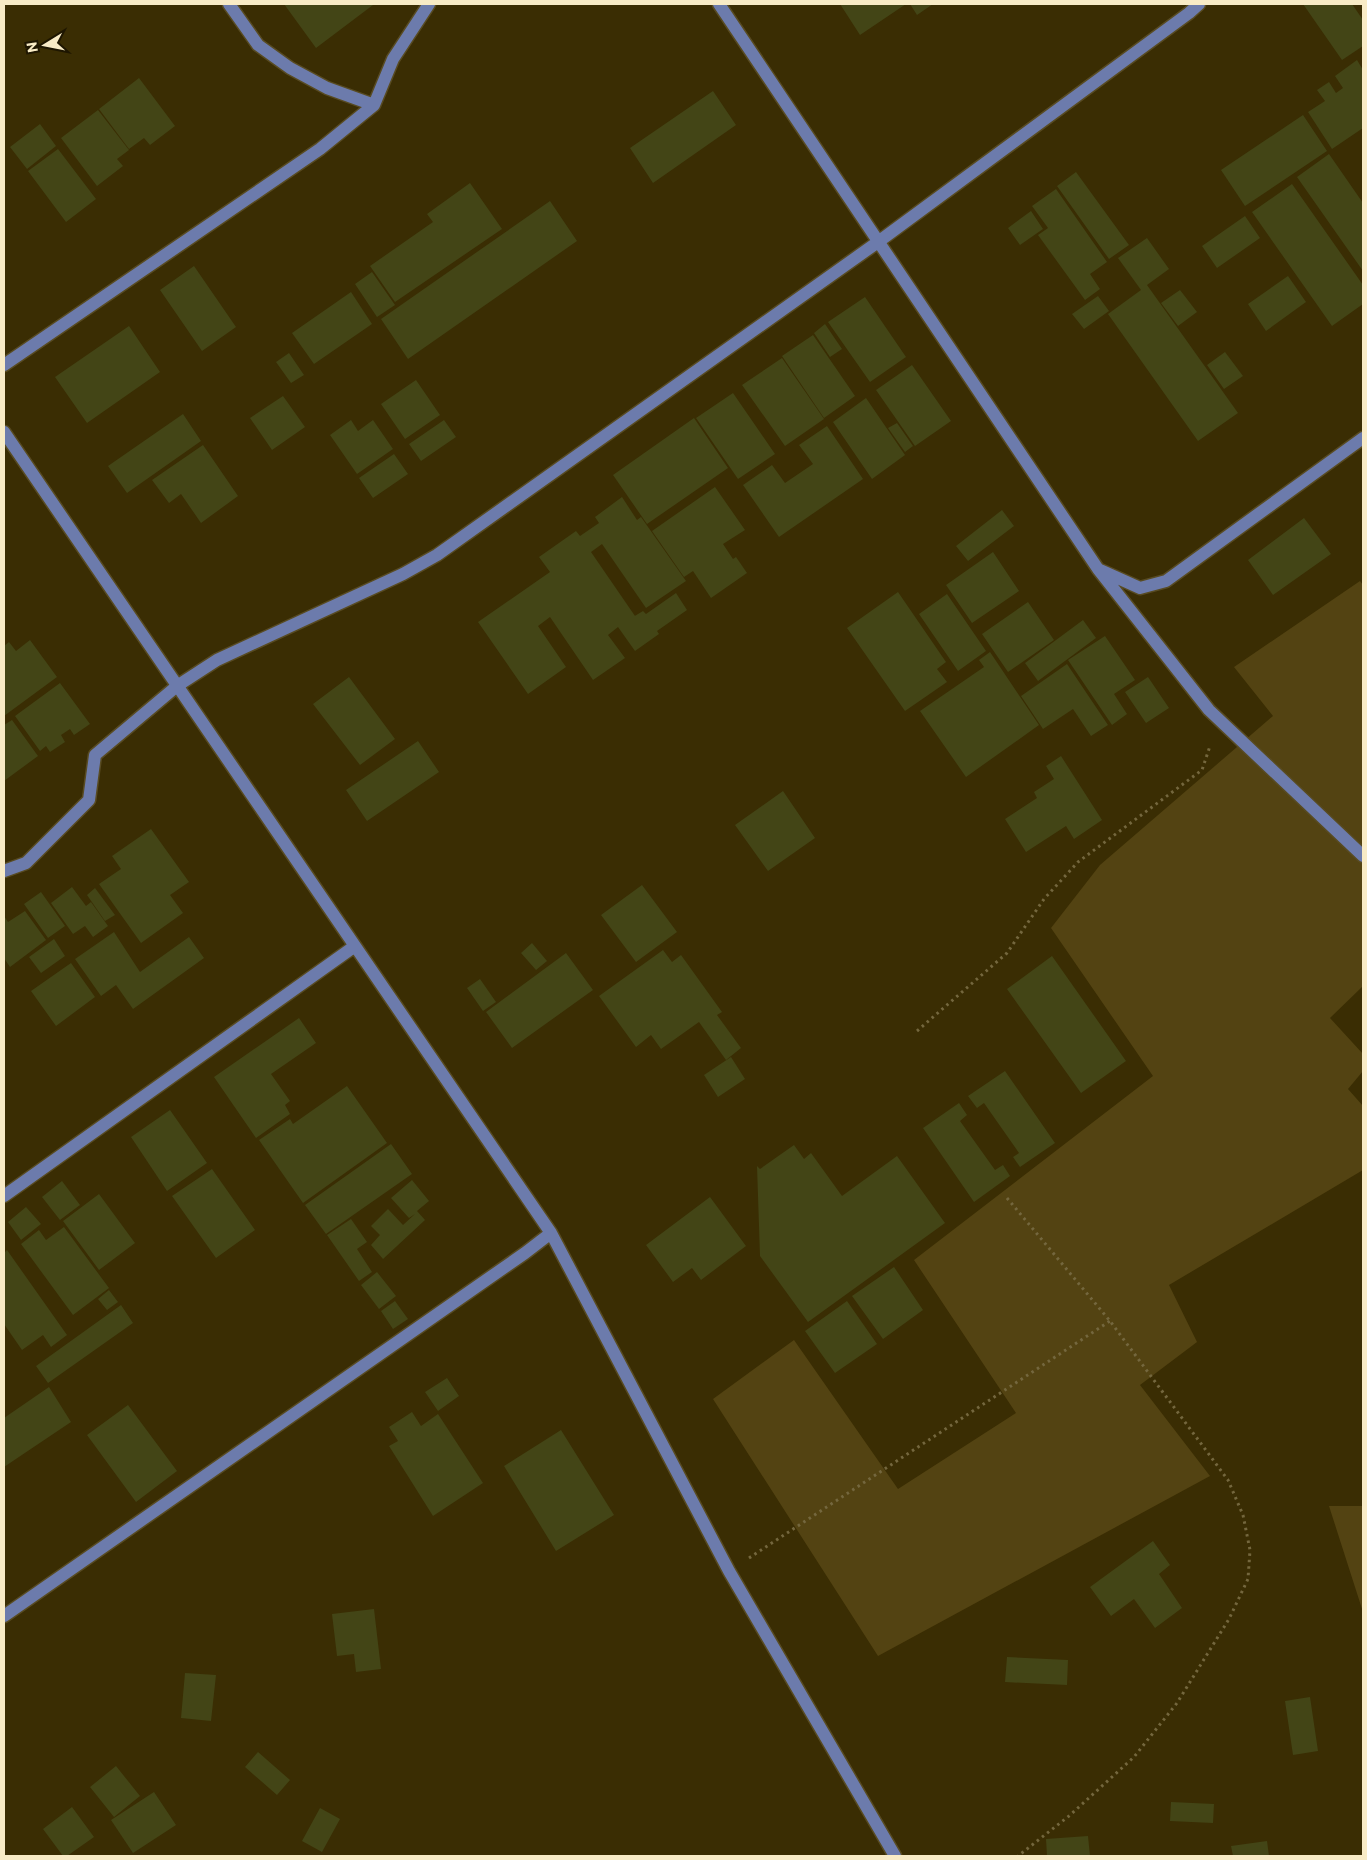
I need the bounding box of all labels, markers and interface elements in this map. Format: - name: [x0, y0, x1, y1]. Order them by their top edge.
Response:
- north arrow: [20, 20, 70, 70]
- text: N: [22, 41, 41, 54]

